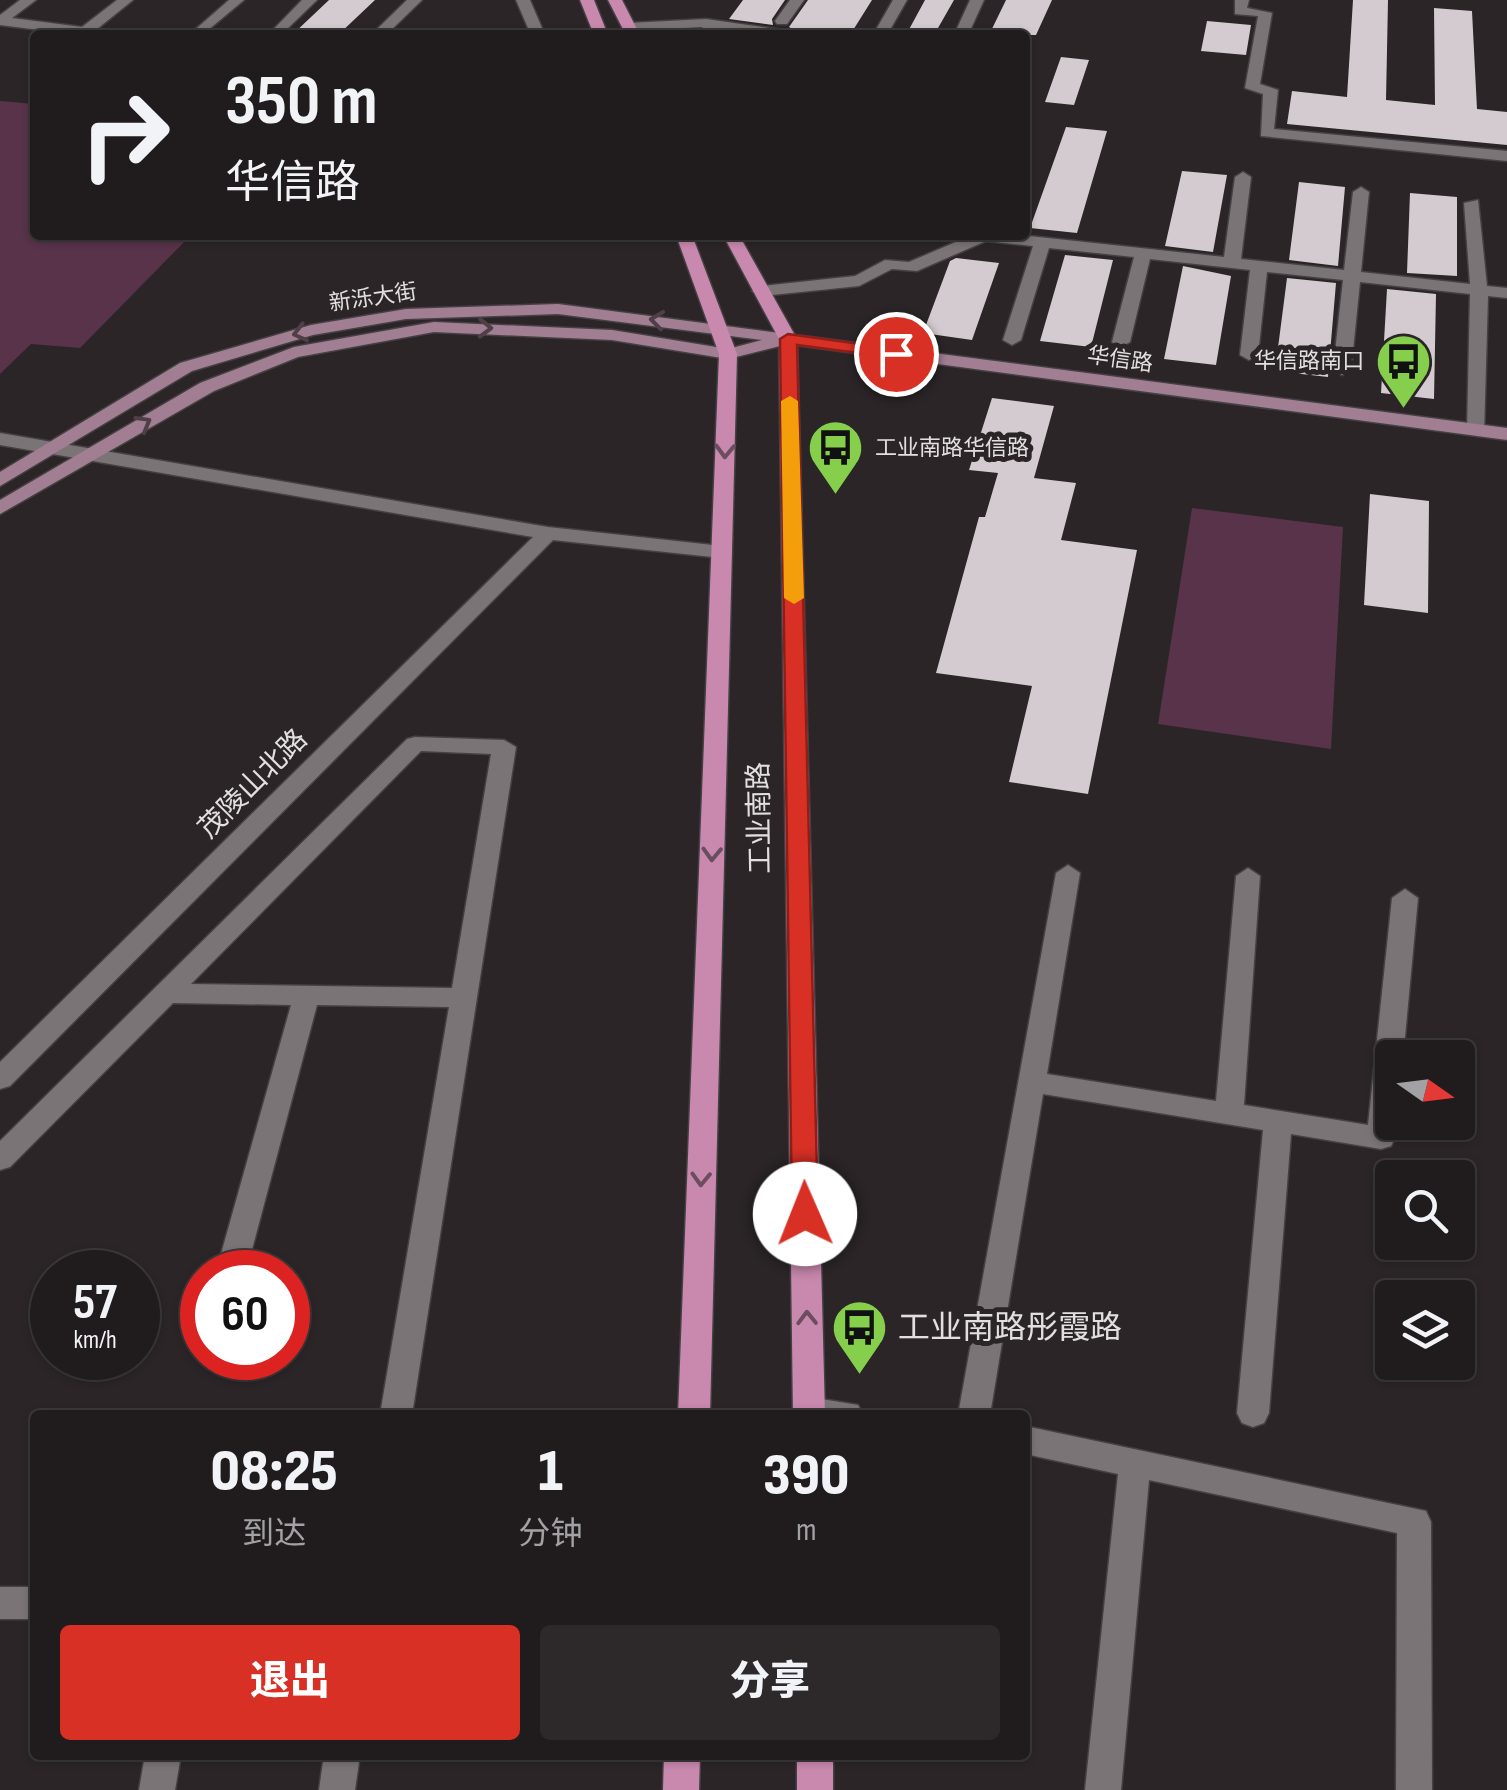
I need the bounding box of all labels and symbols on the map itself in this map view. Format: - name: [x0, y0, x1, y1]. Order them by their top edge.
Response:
- street label: 新泺大街: [328, 279, 418, 317]
- one-way arrow: [649, 310, 665, 331]
- pin: [854, 312, 939, 397]
- one-way arrow: [478, 318, 494, 339]
- one-way arrow: [292, 321, 309, 342]
- bus stop icon: 华信路南口: [1373, 331, 1433, 410]
- street label: 华信路: [1085, 342, 1155, 378]
- place label: 华信路南口: [1254, 348, 1364, 375]
- one-way arrow: [133, 416, 151, 435]
- bus stop icon: 工业南路华信路: [806, 418, 866, 497]
- place label: 工业南路华信路: [875, 435, 1029, 462]
- one-way arrow: [714, 444, 735, 460]
- street label: 茂陵山北路: [192, 723, 314, 845]
- street label: 工业南路: [743, 762, 777, 874]
- one-way arrow: [702, 847, 723, 863]
- north arrow: [1375, 1040, 1475, 1140]
- position arrow: [753, 1162, 857, 1266]
- one-way arrow: [691, 1172, 712, 1188]
- speed limit sign: 60: [180, 1250, 310, 1380]
- bus stop icon: 工业南路彤霞路: [829, 1298, 889, 1377]
- one-way arrow: [796, 1309, 818, 1324]
- place label: 工业南路彤霞路: [898, 1309, 1122, 1348]

